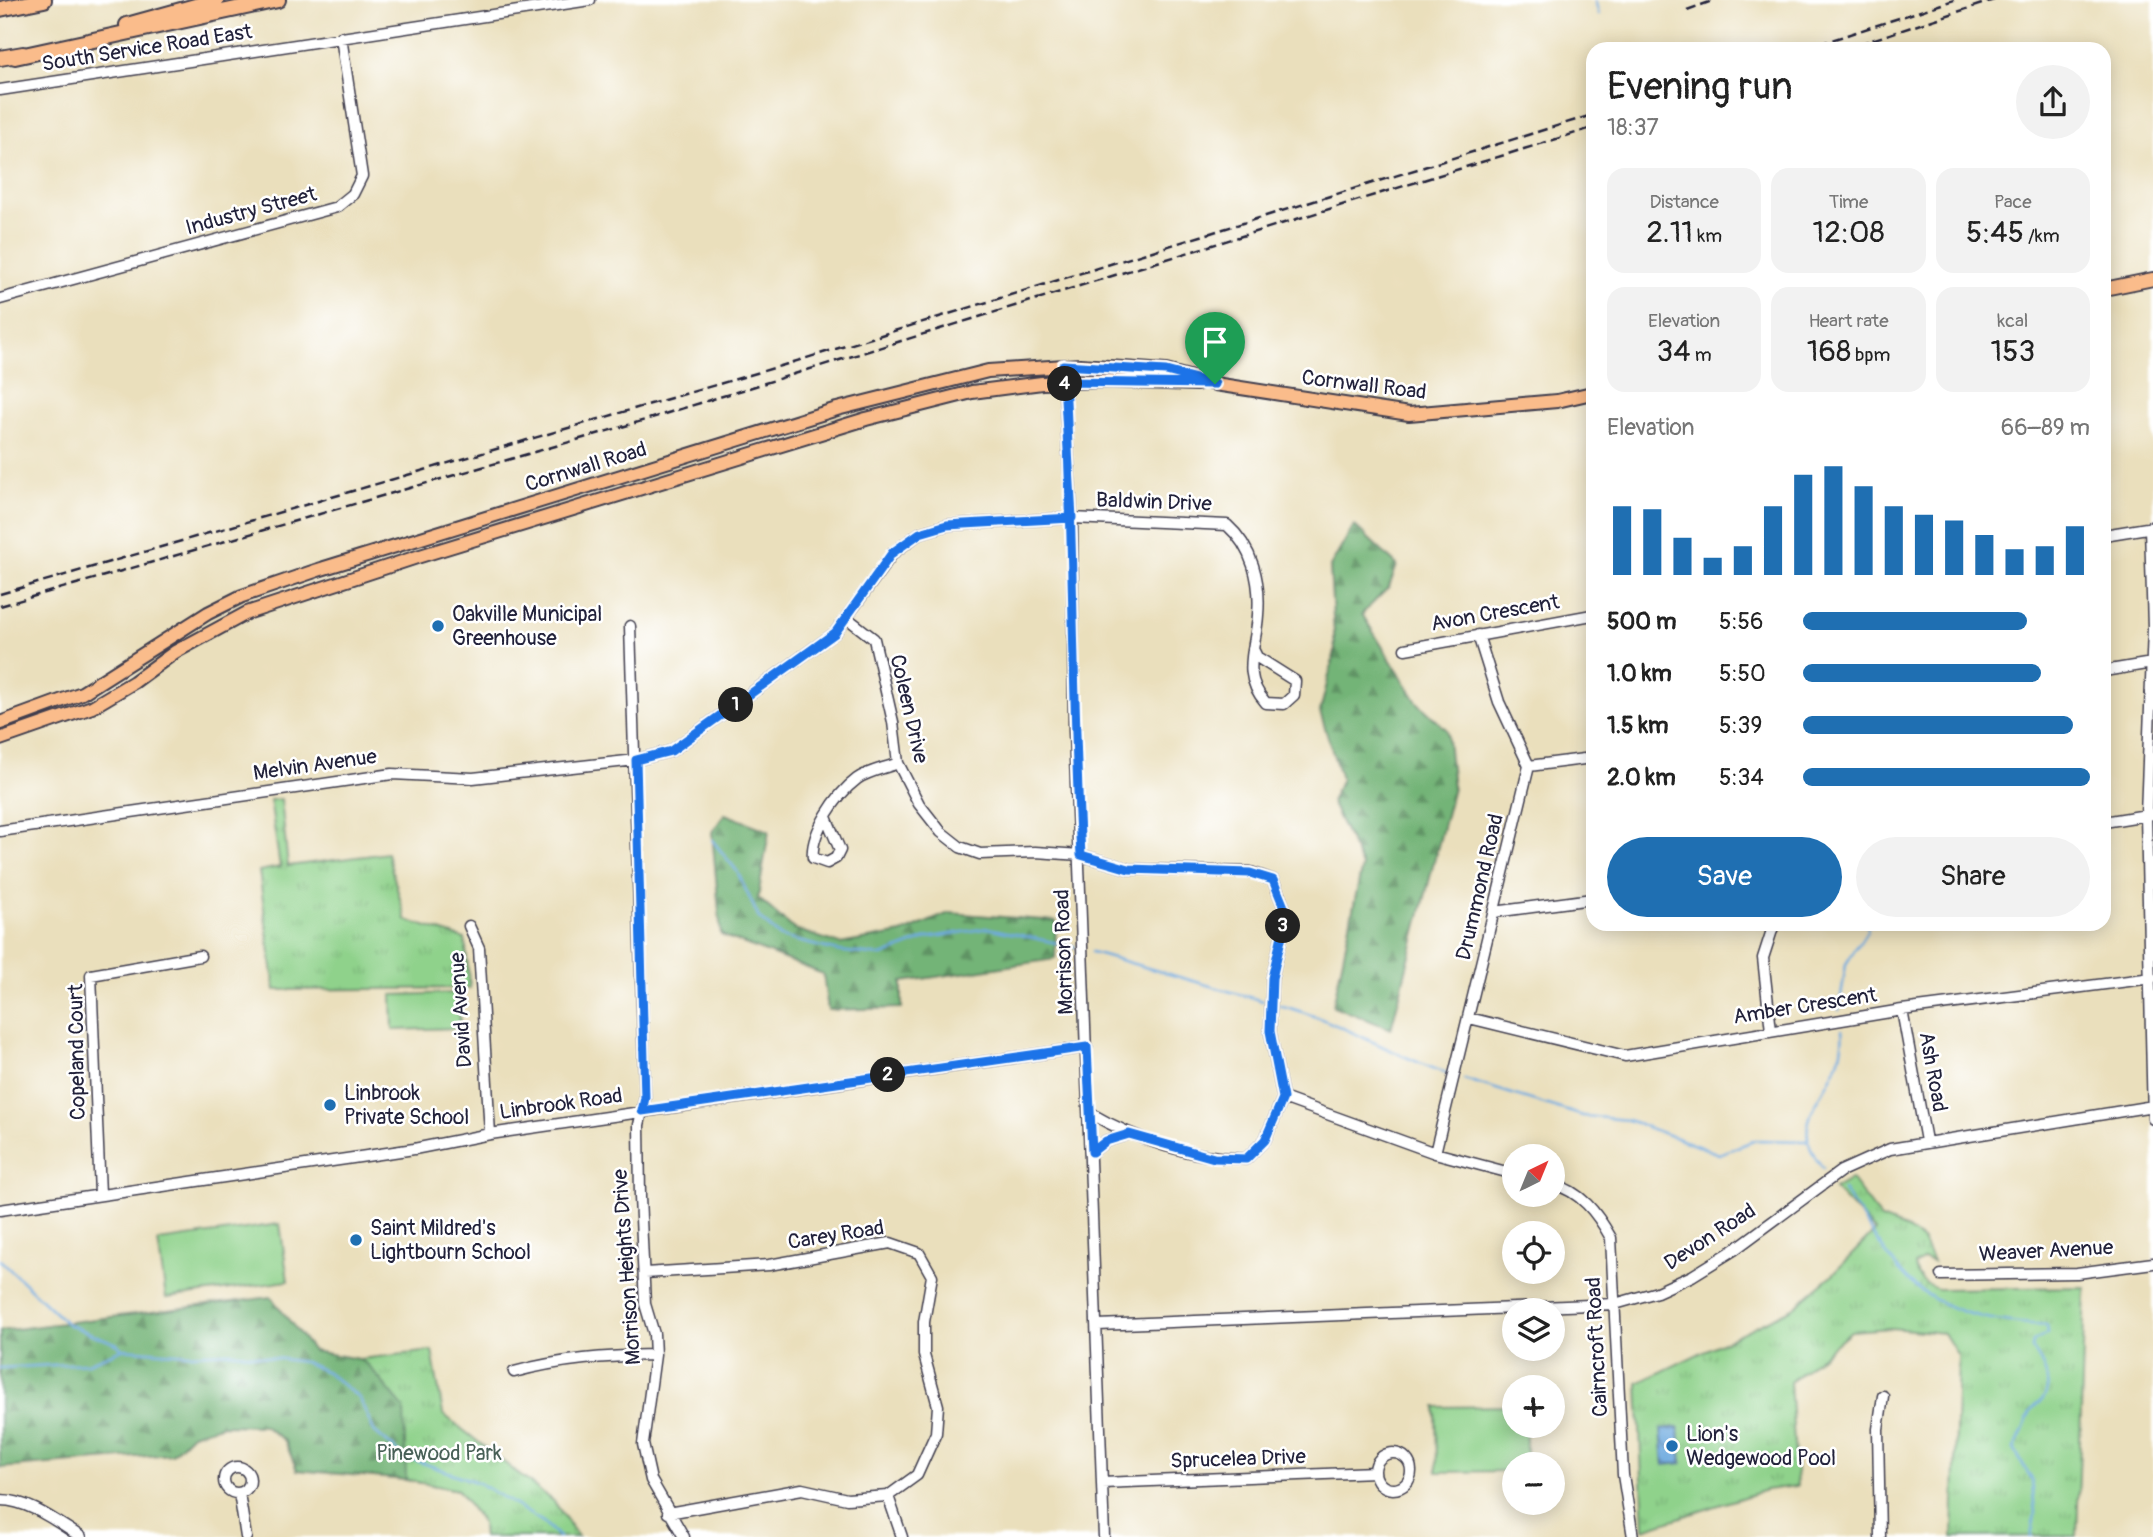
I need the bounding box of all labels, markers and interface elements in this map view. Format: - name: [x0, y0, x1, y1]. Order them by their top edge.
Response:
- street label: South Service Road East: [40, 18, 255, 78]
- text: Evening run: [1607, 63, 1793, 111]
- button: share: [2016, 65, 2090, 139]
- text: 18:37: [1607, 113, 1659, 142]
- street label: Industry Street: [183, 180, 320, 241]
- text: Distance: [1649, 190, 1719, 214]
- text: Time: [1829, 190, 1868, 214]
- text: Pace: [1994, 190, 2032, 214]
- text: 2.11: [1646, 214, 1693, 251]
- text: 12:08: [1812, 214, 1885, 251]
- text: 5:45: [1966, 214, 2024, 251]
- text: km: [1693, 224, 1722, 248]
- text: /km: [2024, 224, 2060, 248]
- text: Elevation: [1648, 309, 1720, 333]
- text: Heart rate: [1808, 309, 1889, 333]
- text: kcal: [1997, 309, 2028, 333]
- pin: [1185, 312, 1245, 384]
- icon: arrive: [1196, 323, 1234, 361]
- text: 34: [1657, 333, 1691, 370]
- text: 168: [1807, 333, 1851, 370]
- text: 153: [1990, 333, 2035, 370]
- text: m: [1691, 343, 1712, 367]
- text: bpm: [1851, 343, 1890, 367]
- street label: Cornwall Road: [1300, 364, 1428, 406]
- pin: 4: [1048, 366, 1082, 402]
- text: 4: [1059, 371, 1070, 395]
- text: Elevation: [1607, 413, 1695, 442]
- text: 66–89 m: [2001, 413, 2090, 442]
- street label: Cornwall Road: [522, 436, 650, 498]
- street label: Baldwin Drive: [1096, 486, 1213, 518]
- street label: Avon Crescent: [1429, 588, 1562, 638]
- place label: Oakville Municipal Greenhouse: [452, 601, 602, 652]
- text: 500 m: [1607, 607, 1676, 636]
- text: 5:56: [1719, 607, 1763, 636]
- marker: Oakville Municipal Greenhouse: [430, 618, 446, 634]
- street label: Coleen Drive: [883, 652, 935, 767]
- text: 1.0 km: [1607, 659, 1672, 688]
- text: 5:50: [1719, 659, 1766, 688]
- pin: 1: [718, 688, 754, 722]
- text: 1: [732, 692, 739, 716]
- text: 1.5 km: [1607, 711, 1669, 740]
- text: 5:39: [1719, 711, 1762, 740]
- street label: Melvin Avenue: [252, 743, 379, 787]
- text: 2.0 km: [1607, 763, 1676, 792]
- text: 5:34: [1719, 763, 1764, 792]
- street label: Drummond Road: [1450, 811, 1510, 963]
- button: Save: [1607, 837, 1842, 917]
- button: Share: [1856, 837, 2090, 917]
- street label: Morrison Road: [1048, 889, 1080, 1015]
- pin: 3: [1266, 908, 1300, 944]
- text: 3: [1277, 913, 1288, 937]
- street label: David Avenue: [443, 951, 478, 1069]
- street label: Amber Crescent: [1731, 981, 1879, 1031]
- street label: Copeland Court: [62, 983, 92, 1120]
- street label: Ash Road: [1913, 1030, 1953, 1114]
- pin: 2: [870, 1058, 906, 1092]
- text: 2: [882, 1062, 893, 1086]
- place label: Linbrook Private School: [344, 1080, 469, 1131]
- street label: Linbrook Road: [498, 1082, 624, 1126]
- marker: Linbrook Private School: [322, 1097, 338, 1113]
- north arrow: [1502, 1144, 1564, 1208]
- map controls: [1502, 1144, 1565, 1515]
- street label: Morrison Heights Drive: [607, 1167, 647, 1366]
- street label: Devon Road: [1659, 1197, 1761, 1277]
- street label: Carey Road: [786, 1214, 886, 1256]
- place label: Saint Mildred's Lightbourn School: [370, 1215, 531, 1266]
- button: locate: [1502, 1221, 1565, 1284]
- marker: Saint Mildred's Lightbourn School: [348, 1232, 364, 1248]
- street label: Weaver Avenue: [1978, 1234, 2114, 1268]
- street label: Cairncroft Road: [1580, 1276, 1614, 1418]
- button: layers: [1502, 1298, 1565, 1361]
- button: +: [1502, 1375, 1565, 1438]
- place label: Lion's Wedgewood Pool: [1686, 1421, 1836, 1472]
- marker: Lion's Wedgewood Pool: [1664, 1438, 1680, 1454]
- park label: Pinewood Park: [376, 1440, 502, 1467]
- street label: Sprucelea Drive: [1170, 1443, 1307, 1475]
- button: −: [1502, 1452, 1565, 1515]

